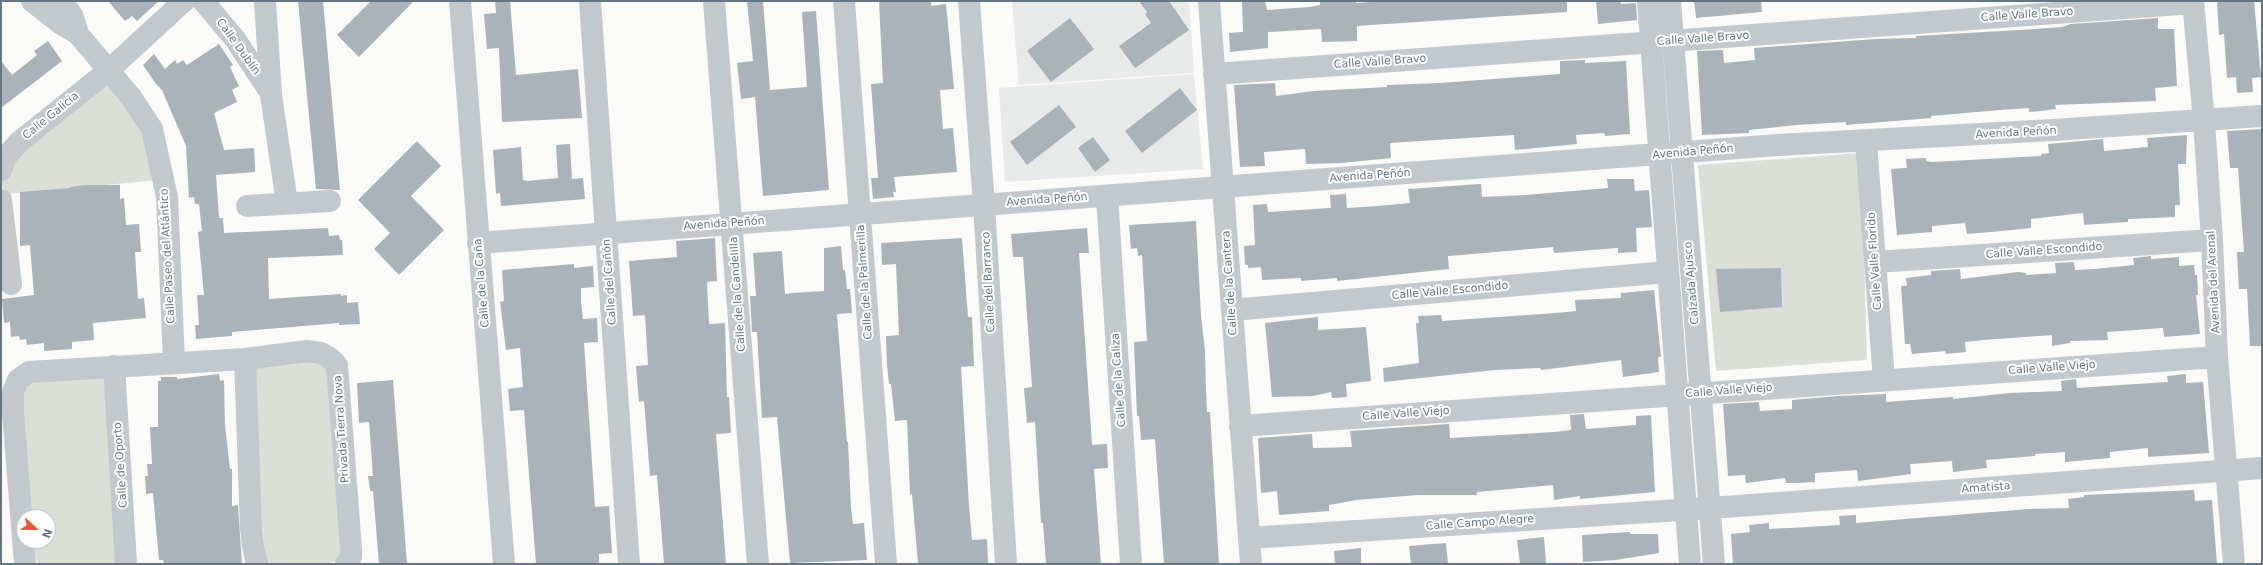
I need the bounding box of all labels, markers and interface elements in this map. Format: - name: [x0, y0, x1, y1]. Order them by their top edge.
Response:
- street label: Calle Valle Bravo: [1980, 5, 2074, 25]
- street label: Calle Dublín: [213, 16, 263, 78]
- street label: Calle Valle Bravo: [1656, 29, 1750, 49]
- street label: Calle Valle Bravo: [1333, 52, 1427, 72]
- street label: Calle Galicia: [20, 89, 82, 143]
- street label: Avenida Peñón: [1975, 124, 2057, 142]
- street label: Avenida Peñón: [1652, 142, 1734, 162]
- street label: Avenida Peñón: [1329, 167, 1411, 185]
- street label: Calle Paseo del Atlántico: [158, 188, 178, 324]
- street label: Avenida Peñón: [1006, 191, 1088, 209]
- street label: Calle Valle Florido: [1865, 212, 1885, 310]
- street label: Avenida Peñón: [683, 215, 765, 233]
- street label: Calle de la Palmerilla: [854, 224, 876, 340]
- street label: Calle de la Cantera: [1220, 230, 1240, 336]
- street label: Avenida del Arenal: [2205, 230, 2223, 334]
- street label: Calle del Barranco: [980, 231, 998, 333]
- street label: Calle de la Candelilla: [727, 236, 749, 352]
- street label: Calle de la Caña: [472, 238, 492, 328]
- street label: Calle del Cañón: [600, 239, 620, 325]
- street label: Calle Valle Escondido: [1985, 240, 2103, 262]
- street label: Calzada Ajusco: [1682, 241, 1702, 325]
- street label: Calle Valle Escondido: [1391, 279, 1509, 303]
- street label: Calle de la Caliza: [1109, 332, 1129, 428]
- street label: Calle Valle Viejo: [2008, 358, 2096, 378]
- street label: Privada Tierra Nova: [332, 375, 352, 483]
- street label: Calle Valle Viejo: [1685, 381, 1773, 401]
- street label: Calle Valle Viejo: [1362, 404, 1450, 424]
- street label: Calle de Oporto: [111, 422, 131, 508]
- street label: Amatista: [1961, 480, 2011, 496]
- north arrow: [16, 509, 56, 549]
- street label: Calle Campo Alegre: [1425, 513, 1535, 533]
- text: N: [39, 527, 54, 540]

